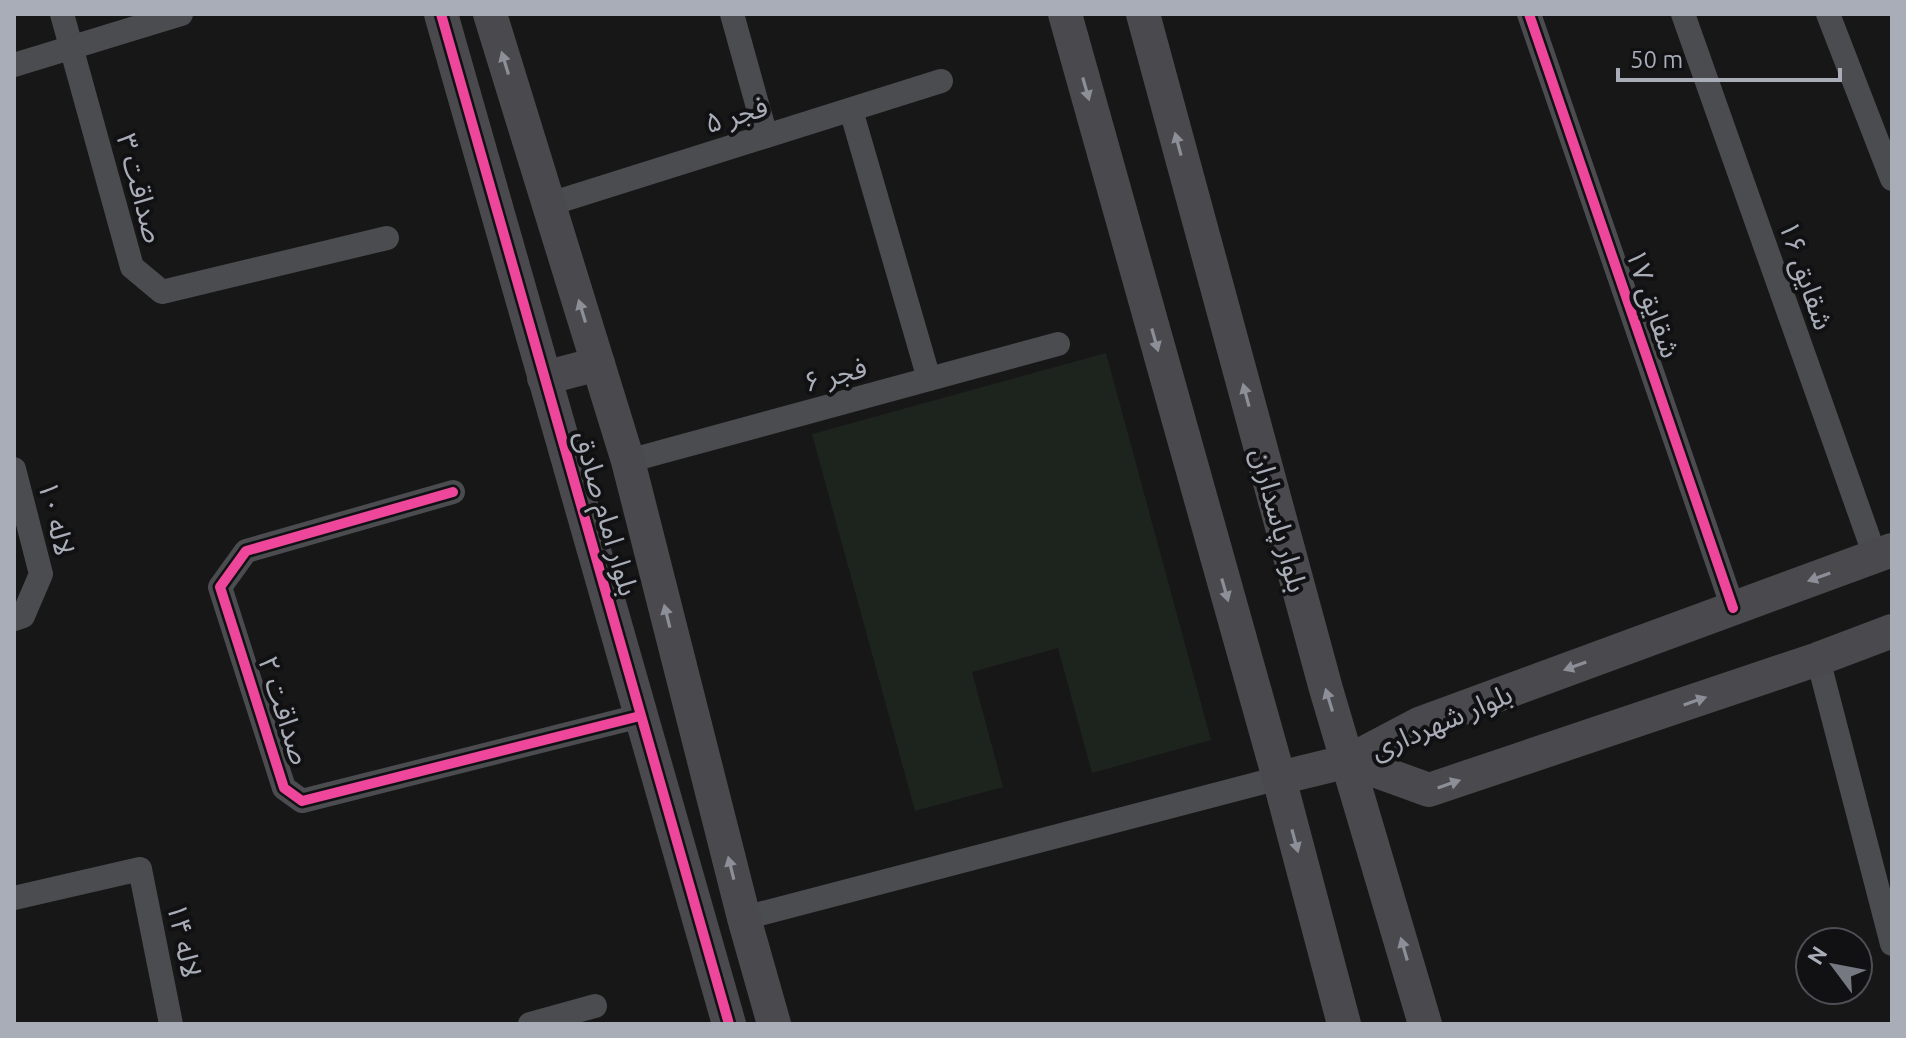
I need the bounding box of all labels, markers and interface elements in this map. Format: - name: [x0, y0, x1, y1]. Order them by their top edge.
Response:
- scale bar: [1618, 32, 1840, 82]
- text: 50 m: [1630, 46, 1683, 73]
- one-way arrow: [498, 51, 511, 75]
- one-way arrow: [1080, 77, 1092, 102]
- street label: فجر ۵: [701, 90, 772, 140]
- street label: صداقت ۳: [111, 130, 171, 246]
- one-way arrow: [1172, 132, 1184, 157]
- street label: شقایق ۱۶: [1771, 216, 1840, 335]
- street label: شقایق ۱۷: [1618, 244, 1687, 363]
- one-way arrow: [575, 299, 588, 323]
- one-way arrow: [1150, 327, 1162, 352]
- street label: فجر ۶: [800, 351, 870, 399]
- one-way arrow: [1240, 383, 1252, 408]
- street label: بلوار امام صادق: [563, 427, 645, 601]
- street label: بلوار پاسداران: [1243, 445, 1314, 596]
- street label: لاله ۱۰: [33, 478, 81, 558]
- one-way arrow: [1807, 571, 1831, 583]
- one-way arrow: [1219, 579, 1232, 603]
- one-way arrow: [661, 603, 673, 628]
- street label: صداقت ۲: [253, 652, 317, 768]
- one-way arrow: [1563, 661, 1587, 673]
- street label: بلوار شهرداری: [1366, 677, 1517, 767]
- one-way arrow: [1323, 688, 1335, 712]
- one-way arrow: [1683, 694, 1707, 706]
- one-way arrow: [1437, 777, 1461, 789]
- one-way arrow: [1290, 828, 1302, 853]
- one-way arrow: [725, 855, 737, 880]
- street label: لاله ۱۴: [162, 900, 208, 980]
- north arrow: [1794, 926, 1874, 1006]
- one-way arrow: [1397, 937, 1410, 961]
- text: N: [1802, 942, 1832, 969]

